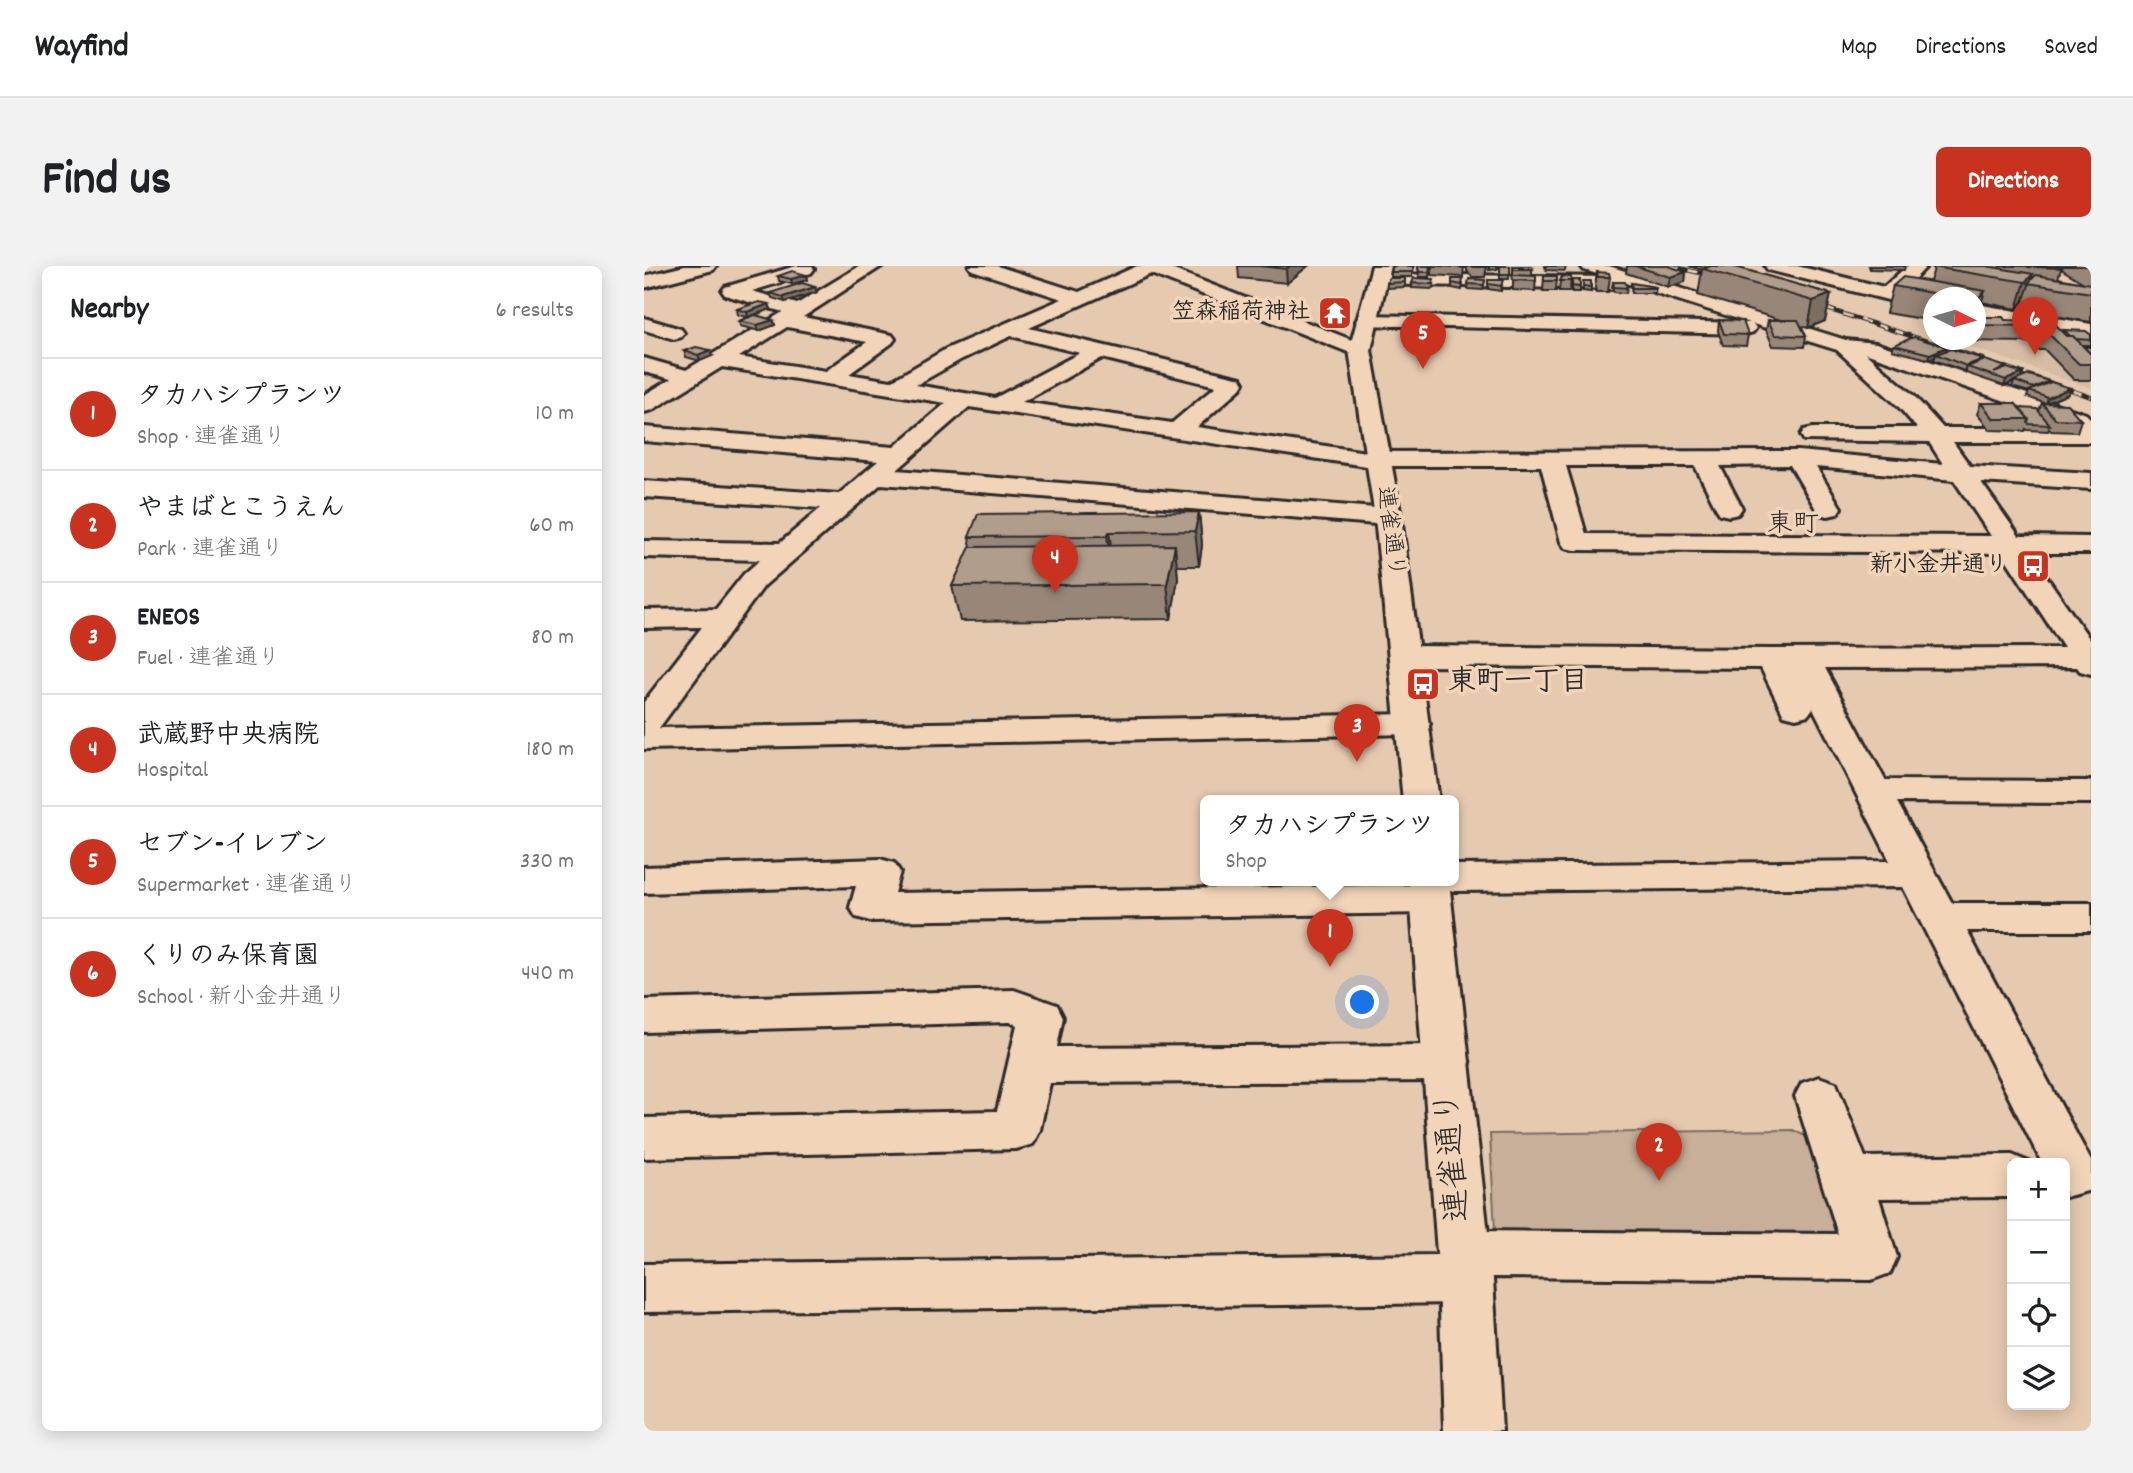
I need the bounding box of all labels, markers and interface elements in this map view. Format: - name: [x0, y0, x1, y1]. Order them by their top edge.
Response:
- text: Wayfind: [35, 25, 129, 72]
- text: Map: [1841, 31, 1877, 65]
- text: Directions: [1915, 31, 2006, 65]
- text: Saved: [2044, 31, 2098, 65]
- text: Find us: [42, 147, 171, 217]
- button: Directions: [1936, 147, 2091, 217]
- north arrow: [1923, 287, 1986, 350]
- text: Nearby: [70, 290, 148, 333]
- temple icon: 笠森稲荷神社: [1316, 294, 1354, 332]
- text: 6 results: [496, 295, 574, 328]
- place label: 笠森稲荷神社: [1172, 297, 1310, 330]
- pin: 6: [2012, 297, 2058, 355]
- pin: 5: [1400, 311, 1446, 369]
- text: タカハシプランツ: [137, 379, 345, 416]
- text: 1: [90, 398, 96, 431]
- text: 10 m: [535, 398, 574, 431]
- text: Shop · 連雀通り: [137, 422, 286, 455]
- street label: 連雀通り: [1366, 484, 1412, 580]
- text: やまばとこうえん: [137, 491, 345, 528]
- district label: 東町: [1767, 507, 1819, 544]
- text: 2: [88, 510, 98, 543]
- text: 60 m: [529, 510, 574, 543]
- text: Park · 連雀通り: [137, 534, 284, 567]
- pin: 4: [1032, 535, 1078, 593]
- bus stop icon: 新小金井通り: [2014, 547, 2052, 585]
- place label: 新小金井通り: [1870, 550, 2008, 583]
- text: ENEOS: [137, 600, 200, 637]
- text: 3: [88, 622, 98, 655]
- text: 80 m: [531, 622, 574, 655]
- text: Fuel · 連雀通り: [137, 643, 281, 676]
- place label: 東町一丁目: [1448, 664, 1588, 704]
- bus stop icon: 東町一丁目: [1404, 665, 1442, 703]
- pin: 3: [1334, 704, 1380, 762]
- text: 武蔵野中央病院: [137, 718, 319, 755]
- text: 4: [88, 734, 98, 767]
- text: 180 m: [526, 734, 574, 767]
- text: Hospital: [137, 755, 208, 788]
- popup: [1200, 795, 1459, 886]
- text: タカハシプランツ: [1225, 809, 1434, 846]
- text: セブン-イレブン: [137, 827, 328, 864]
- text: 5: [88, 846, 98, 879]
- text: 330 m: [520, 846, 574, 879]
- text: Shop: [1225, 846, 1267, 879]
- text: Supermarket · 連雀通り: [137, 870, 357, 903]
- pin: 1: [1307, 909, 1353, 967]
- text: くりのみ保育園: [137, 939, 319, 976]
- text: 6: [87, 958, 99, 991]
- text: 440 m: [521, 958, 574, 991]
- text: School · 新小金井通り: [137, 982, 347, 1015]
- your location: [1345, 985, 1379, 1019]
- street label: 連雀通り: [1426, 1088, 1484, 1224]
- pin: 2: [1636, 1123, 1682, 1181]
- map controls: [2007, 1158, 2070, 1410]
- button: +: [2007, 1158, 2070, 1221]
- button: −: [2007, 1221, 2070, 1284]
- button: locate: [2007, 1284, 2070, 1347]
- button: layers: [2007, 1347, 2070, 1410]

